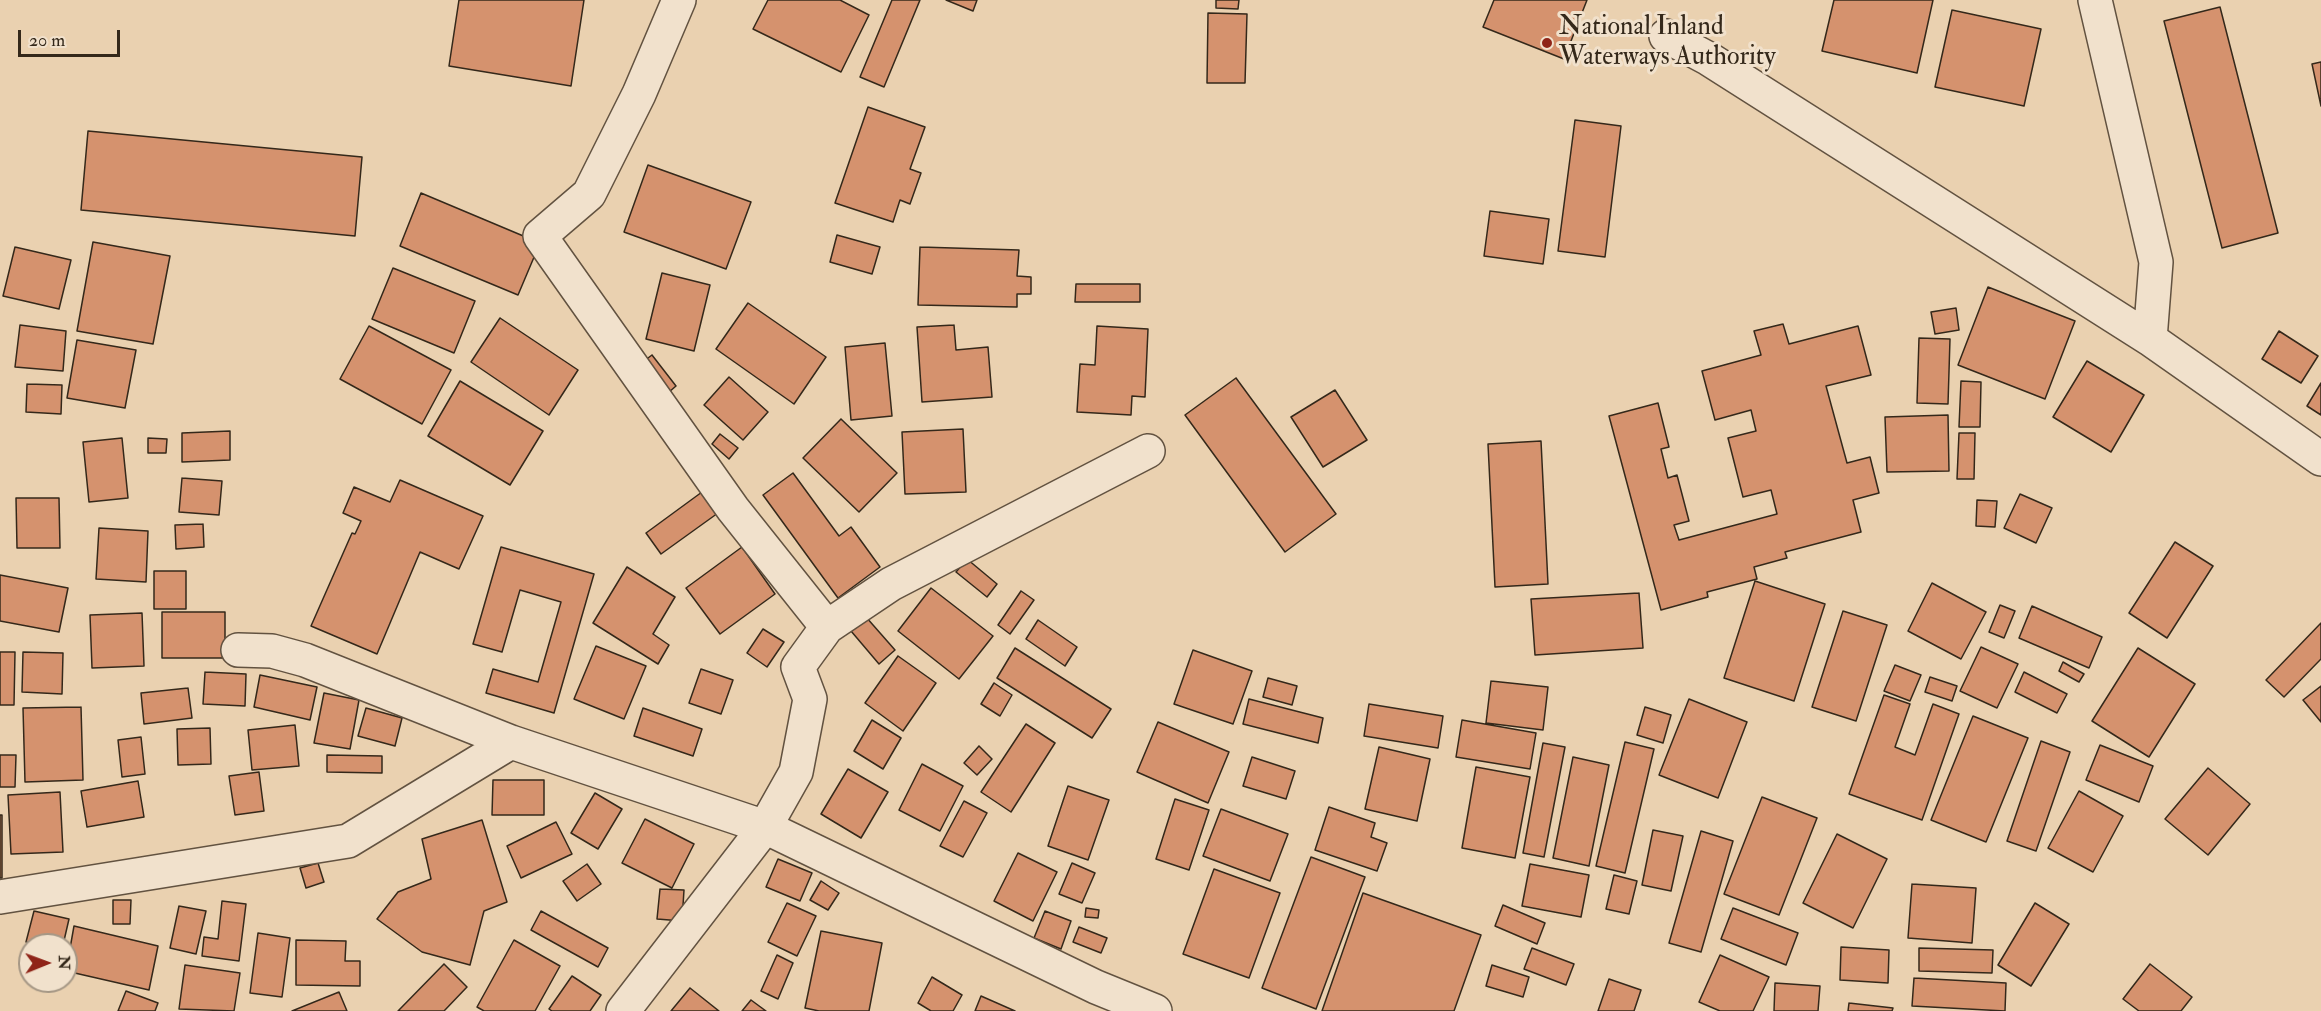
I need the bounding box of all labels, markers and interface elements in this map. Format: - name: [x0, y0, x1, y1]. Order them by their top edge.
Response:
- place label: National Inland Waterways Authority: [1559, 12, 1776, 74]
- scale bar: [21, 18, 123, 56]
- text: 20 m: [29, 29, 65, 52]
- marker: National Inland Waterways Authority: [1540, 36, 1554, 50]
- north arrow: [18, 933, 78, 993]
- text: N: [54, 955, 74, 970]

